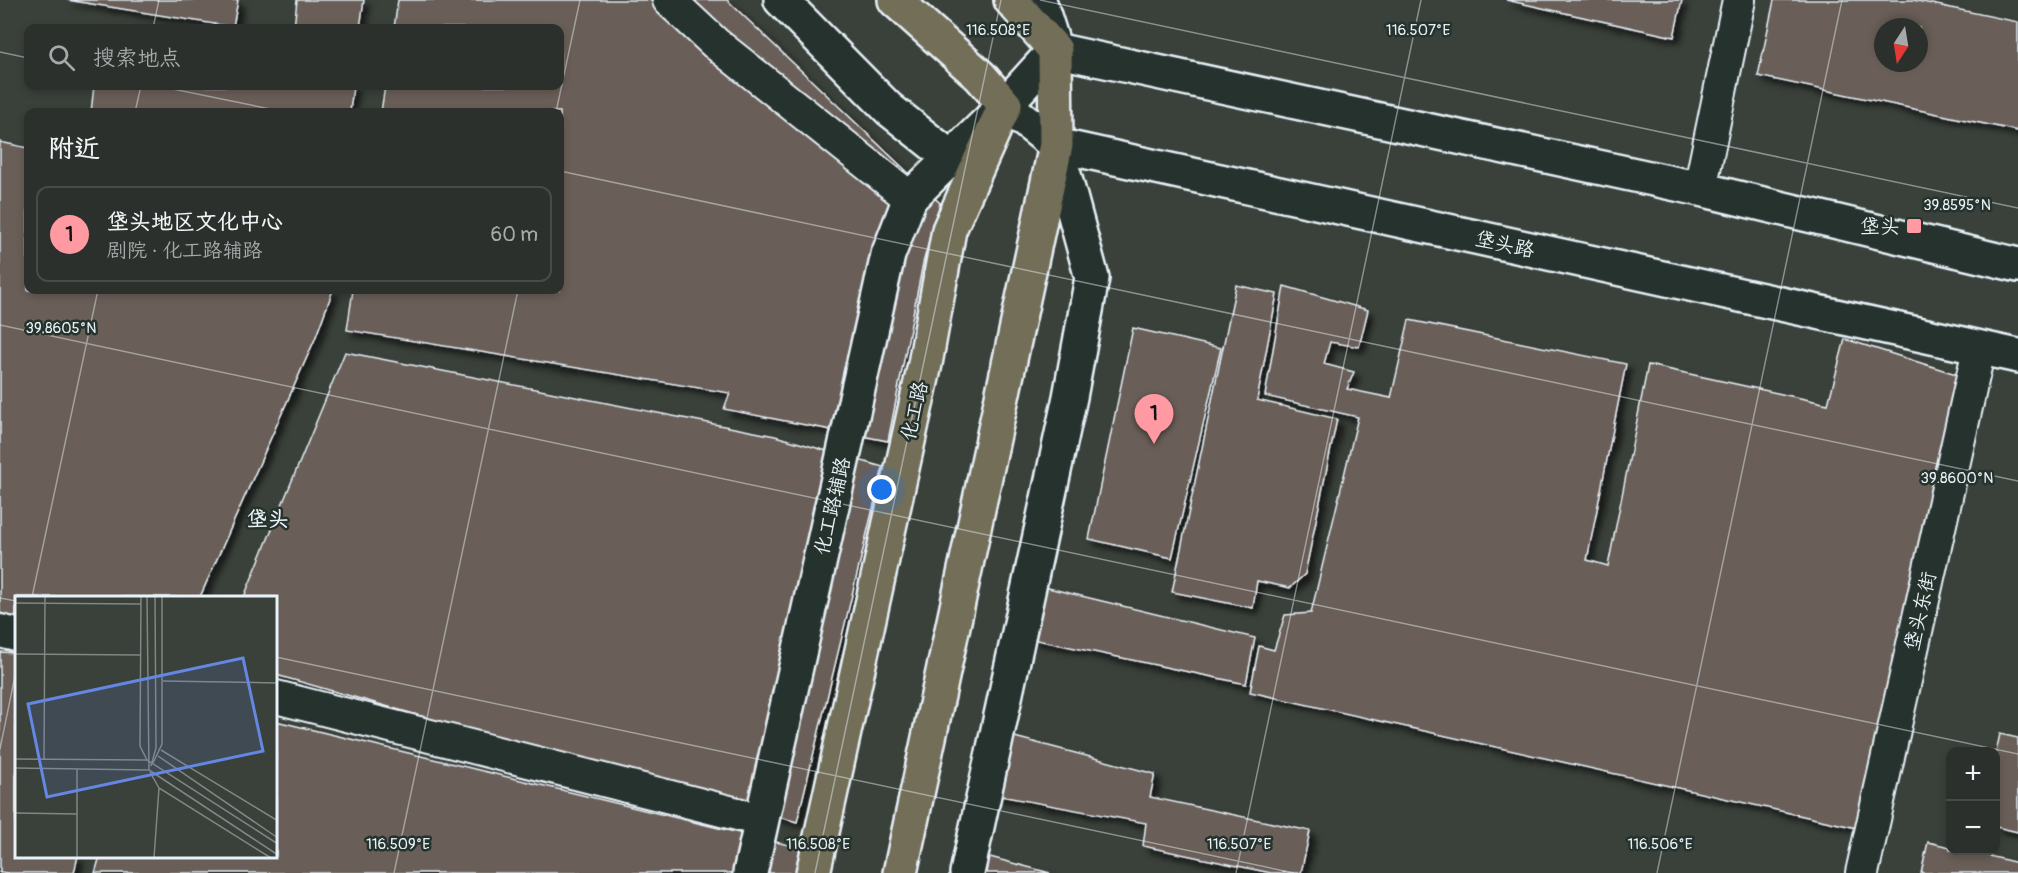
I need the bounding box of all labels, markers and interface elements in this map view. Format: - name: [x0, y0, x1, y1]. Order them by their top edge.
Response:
- north arrow: [1874, 18, 1928, 72]
- text: 116.508°E: [966, 21, 1030, 40]
- text: 116.507°E: [1386, 21, 1450, 40]
- search box: [24, 24, 564, 90]
- icon: search: [45, 41, 78, 74]
- text: 搜索地点: [93, 44, 181, 72]
- text: 附近: [48, 133, 100, 165]
- text: 39.8595°N: [1923, 196, 1991, 215]
- text: 垡头地区文化中心: [107, 208, 283, 236]
- place label: 垡头: [1860, 214, 1900, 239]
- marker: 垡头: [1905, 217, 1923, 235]
- text: 1: [66, 222, 73, 247]
- text: 60 m: [491, 222, 538, 247]
- street label: 垡头路: [1473, 226, 1538, 263]
- text: 剧院 · 化工路辅路: [107, 238, 262, 263]
- text: 39.8605°N: [26, 319, 96, 338]
- street label: 化工路: [896, 378, 934, 443]
- pin: 1: [1134, 394, 1174, 444]
- street label: 化工路辅路: [809, 454, 856, 558]
- text: 39.8600°N: [1921, 469, 1993, 488]
- your location: [867, 475, 896, 504]
- district label: 垡头: [247, 506, 289, 533]
- street label: 垡头东街: [1899, 569, 1942, 653]
- inset map: [15, 596, 278, 858]
- map controls: [1946, 747, 2000, 855]
- button: +: [1946, 747, 2000, 801]
- button: −: [1946, 801, 2000, 855]
- text: 116.509°E: [366, 835, 430, 854]
- text: 116.508°E: [786, 835, 850, 854]
- text: 116.507°E: [1207, 835, 1271, 854]
- text: 116.506°E: [1627, 835, 1693, 854]

